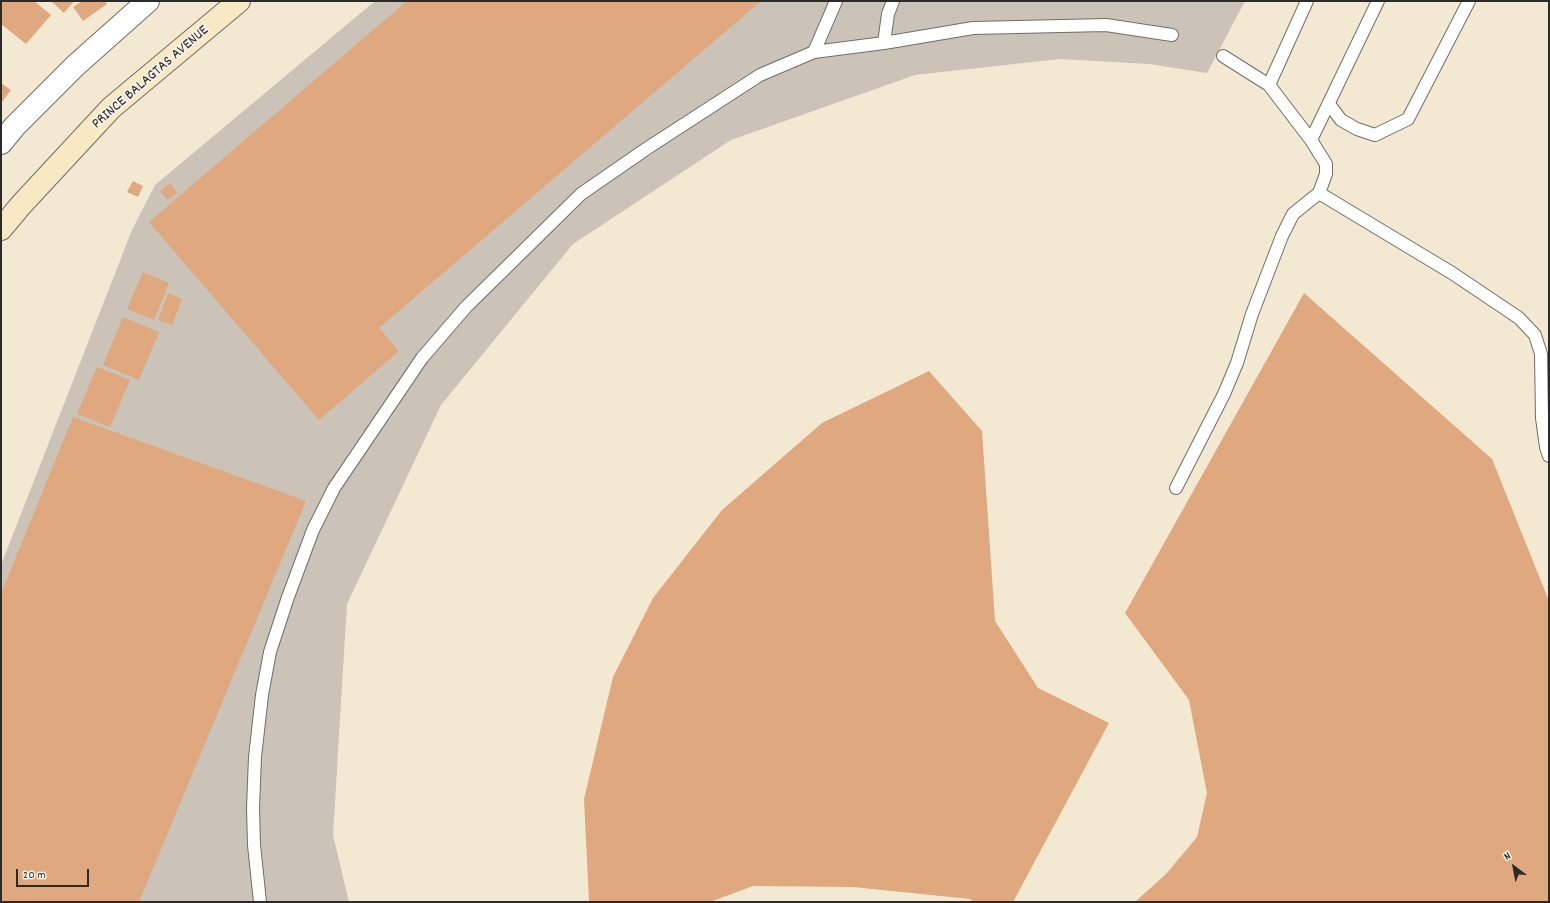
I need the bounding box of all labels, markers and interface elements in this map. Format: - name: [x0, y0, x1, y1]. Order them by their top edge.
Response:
- street label: PRINCE BALAGTAS AVENUE: [89, 22, 213, 134]
- north arrow: [1494, 847, 1534, 887]
- text: N: [1501, 849, 1514, 865]
- scale bar: [18, 861, 91, 887]
- text: 20 m: [23, 867, 46, 884]

